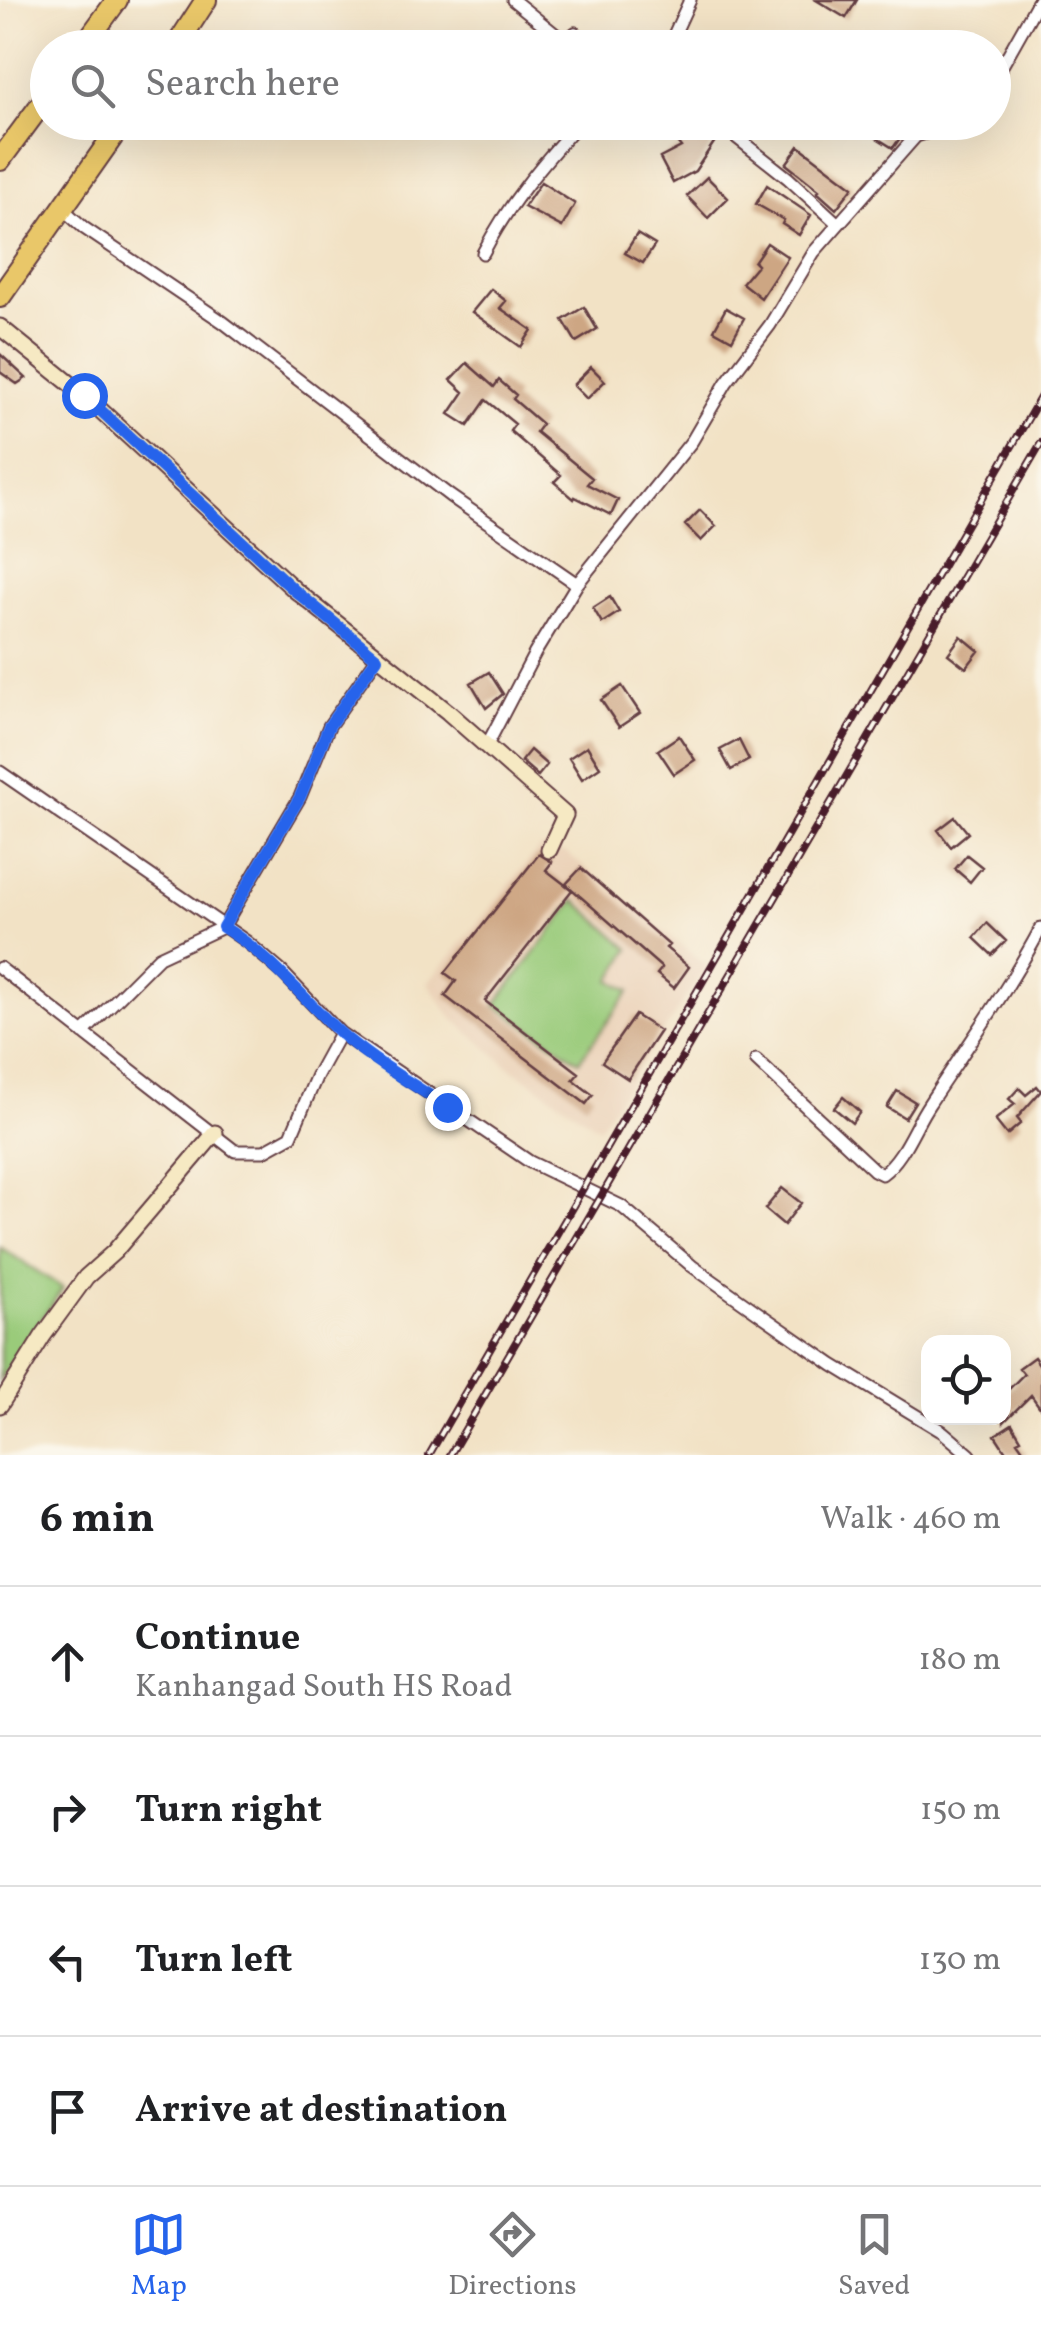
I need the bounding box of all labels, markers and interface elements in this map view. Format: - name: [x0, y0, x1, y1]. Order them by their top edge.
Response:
- search box: [30, 30, 1011, 140]
- icon: search: [65, 58, 120, 113]
- text: Search here: [145, 59, 340, 112]
- route start: [62, 373, 108, 419]
- route end: [425, 1085, 471, 1131]
- map controls: [921, 1335, 1011, 1425]
- button: locate: [921, 1335, 1011, 1425]
- text: 6 min: [40, 1491, 155, 1550]
- text: Walk · 460 m: [820, 1498, 1001, 1542]
- text: Continue: [135, 1613, 300, 1666]
- icon: ahead: [40, 1634, 95, 1689]
- text: 180 m: [918, 1639, 1001, 1683]
- text: Kanhangad South HS Road: [135, 1666, 512, 1710]
- icon: right: [40, 1784, 95, 1839]
- text: Turn right: [135, 1785, 322, 1838]
- text: 150 m: [920, 1789, 1001, 1833]
- icon: left: [40, 1934, 95, 1989]
- text: Turn left: [135, 1935, 292, 1988]
- text: 130 m: [919, 1939, 1001, 1983]
- icon: arrive: [40, 2084, 95, 2139]
- text: Arrive at destination: [135, 2085, 508, 2138]
- tab: Map: [131, 2207, 187, 2306]
- tab: Directions: [448, 2207, 577, 2306]
- tab: Saved: [838, 2207, 910, 2306]

